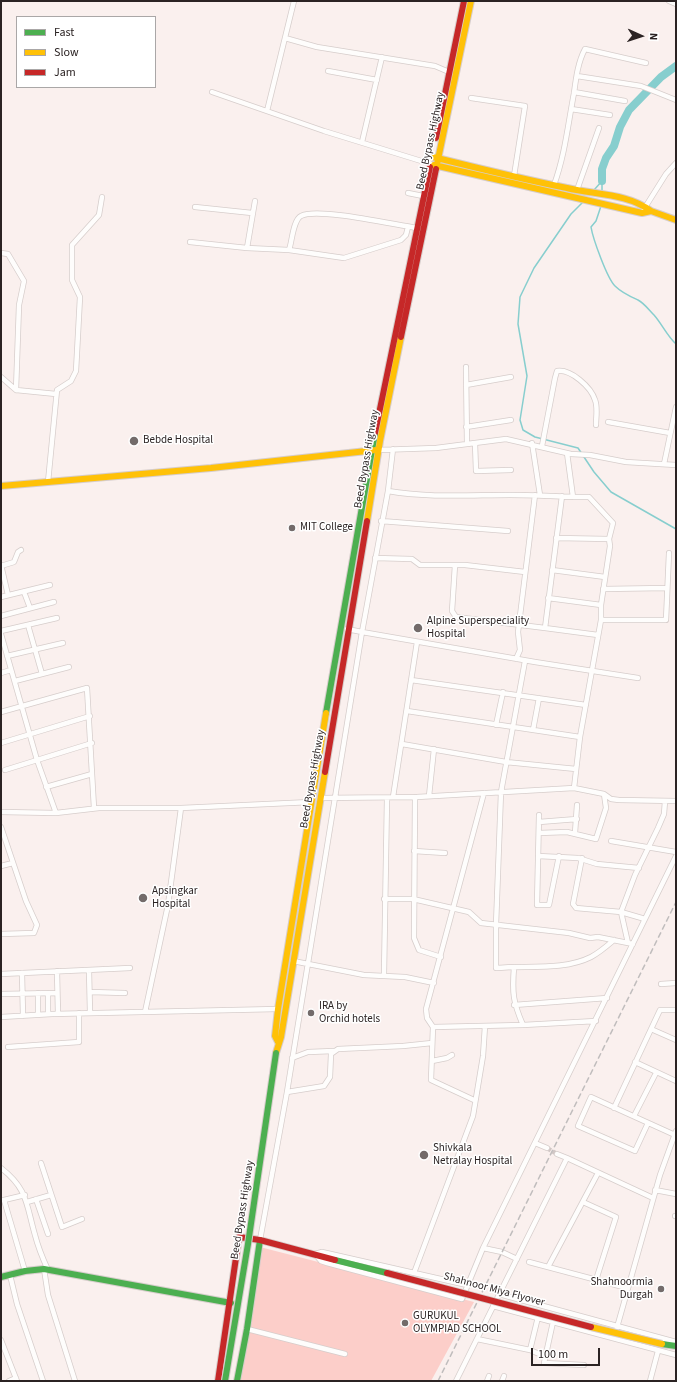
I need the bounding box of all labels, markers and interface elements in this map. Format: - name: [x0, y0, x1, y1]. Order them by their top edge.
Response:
- legend: [16, 16, 156, 88]
- north arrow: [621, 16, 661, 56]
- text: Fast: [54, 24, 74, 41]
- text: N: [646, 33, 661, 41]
- text: Slow: [54, 44, 79, 61]
- text: Jam: [54, 64, 76, 81]
- street label: Beed Bypass Highway: [414, 91, 448, 191]
- street label: Beed Bypass Highway: [352, 409, 382, 509]
- place label: Bebde Hospital: [143, 434, 213, 448]
- marker: Bebde Hospital: [128, 435, 140, 447]
- place label: MIT College: [300, 521, 353, 535]
- marker: MIT College: [287, 523, 297, 533]
- place label: Alpine Superspeciality Hospital: [427, 615, 529, 641]
- marker: Alpine Superspeciality Hospital: [412, 622, 424, 634]
- street label: Beed Bypass Highway: [298, 729, 328, 829]
- place label: Apsingkar Hospital: [152, 885, 198, 911]
- marker: Apsingkar Hospital: [137, 892, 149, 904]
- place label: IRA by Orchid hotels: [319, 1000, 380, 1026]
- marker: IRA by Orchid hotels: [306, 1008, 316, 1018]
- place label: Shivkala Netralay Hospital: [433, 1142, 512, 1168]
- marker: Shivkala Netralay Hospital: [418, 1149, 430, 1161]
- street label: Beed Bypass Highway: [229, 1160, 257, 1260]
- street label: Shahnoor Miya Flyover: [442, 1270, 546, 1310]
- place label: Shahnoormia Durgah: [590, 1276, 653, 1302]
- marker: Shahnoormia Durgah: [656, 1284, 666, 1294]
- place label: GURUKUL OLYMPIAD SCHOOL: [413, 1310, 501, 1336]
- marker: GURUKUL OLYMPIAD SCHOOL: [400, 1318, 410, 1328]
- scale bar: [533, 1340, 602, 1366]
- text: 100 m: [538, 1346, 568, 1363]

